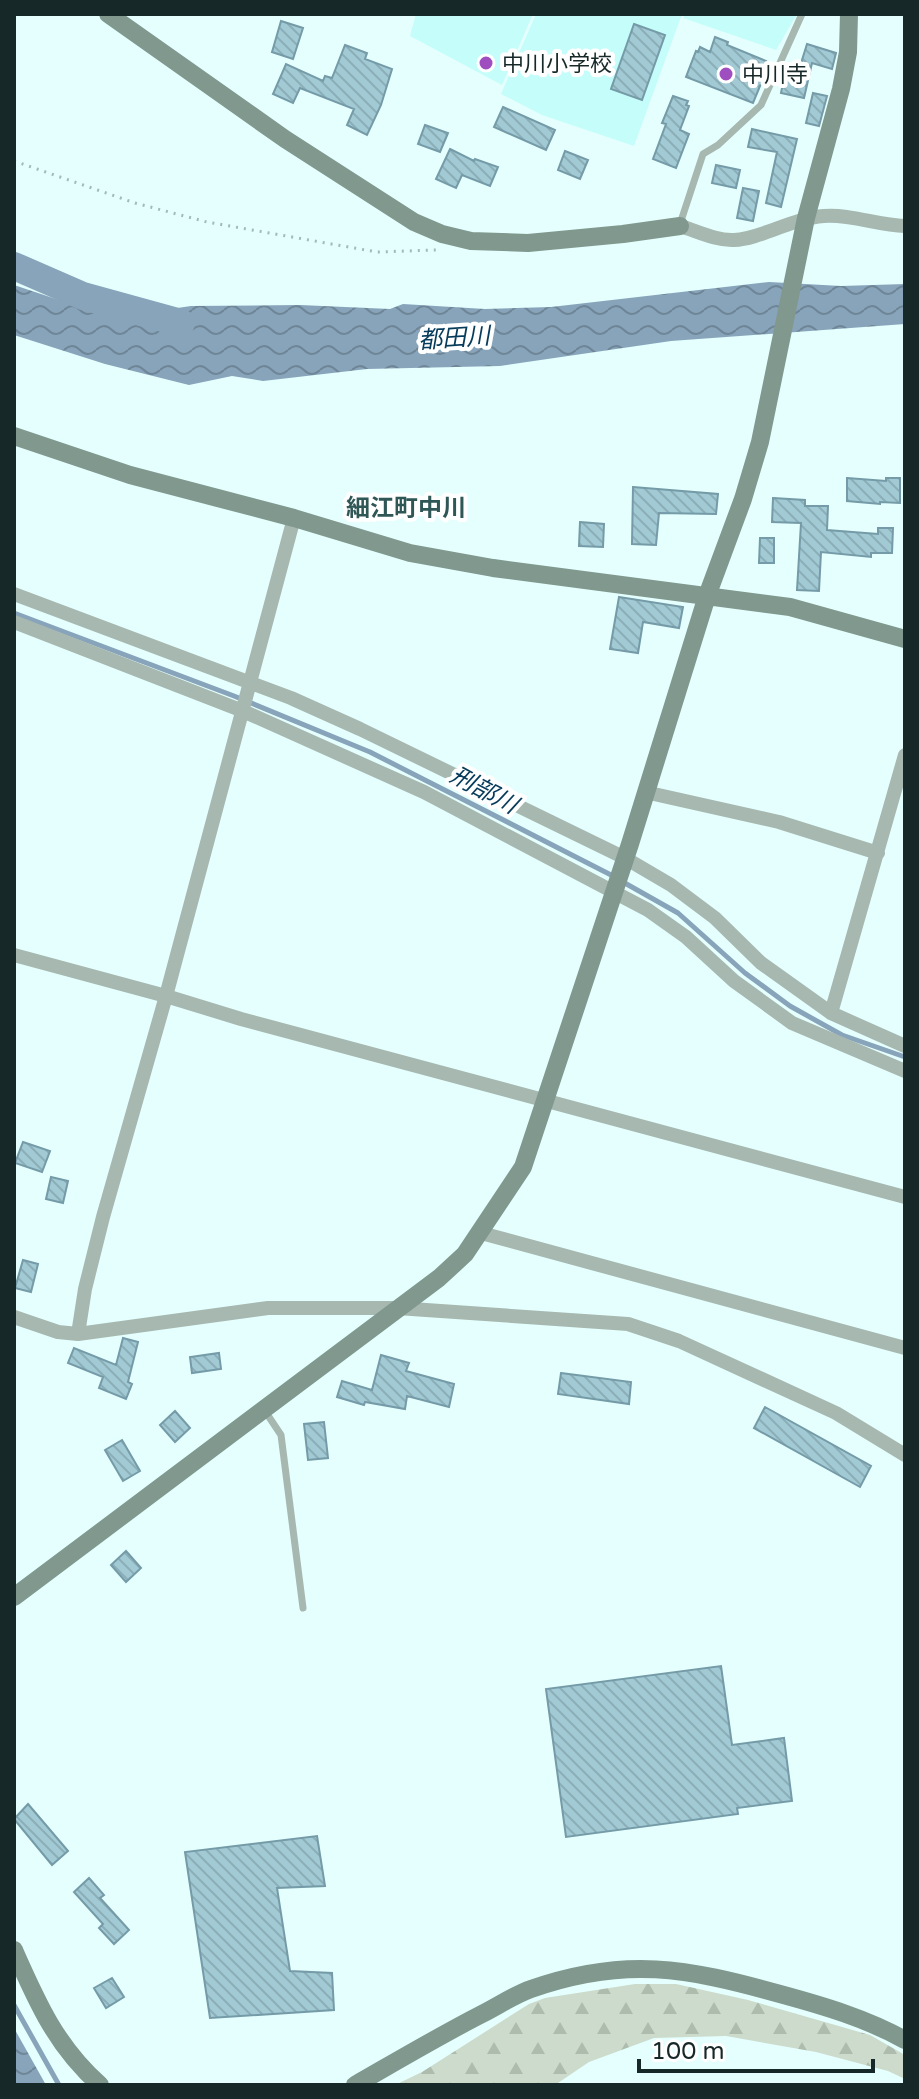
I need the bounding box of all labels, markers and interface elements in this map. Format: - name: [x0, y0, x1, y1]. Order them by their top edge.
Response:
- place label: 中川小学校: [502, 51, 612, 77]
- marker: 中川小学校: [477, 54, 495, 72]
- place label: 中川寺: [742, 62, 808, 88]
- marker: 中川寺: [717, 65, 735, 83]
- water label: 都田川: [417, 321, 494, 355]
- district label: 細江町中川: [346, 494, 466, 523]
- water label: 刑部川: [445, 761, 525, 822]
- scale bar: [639, 2023, 873, 2073]
- text: 100 m: [651, 2037, 725, 2066]

